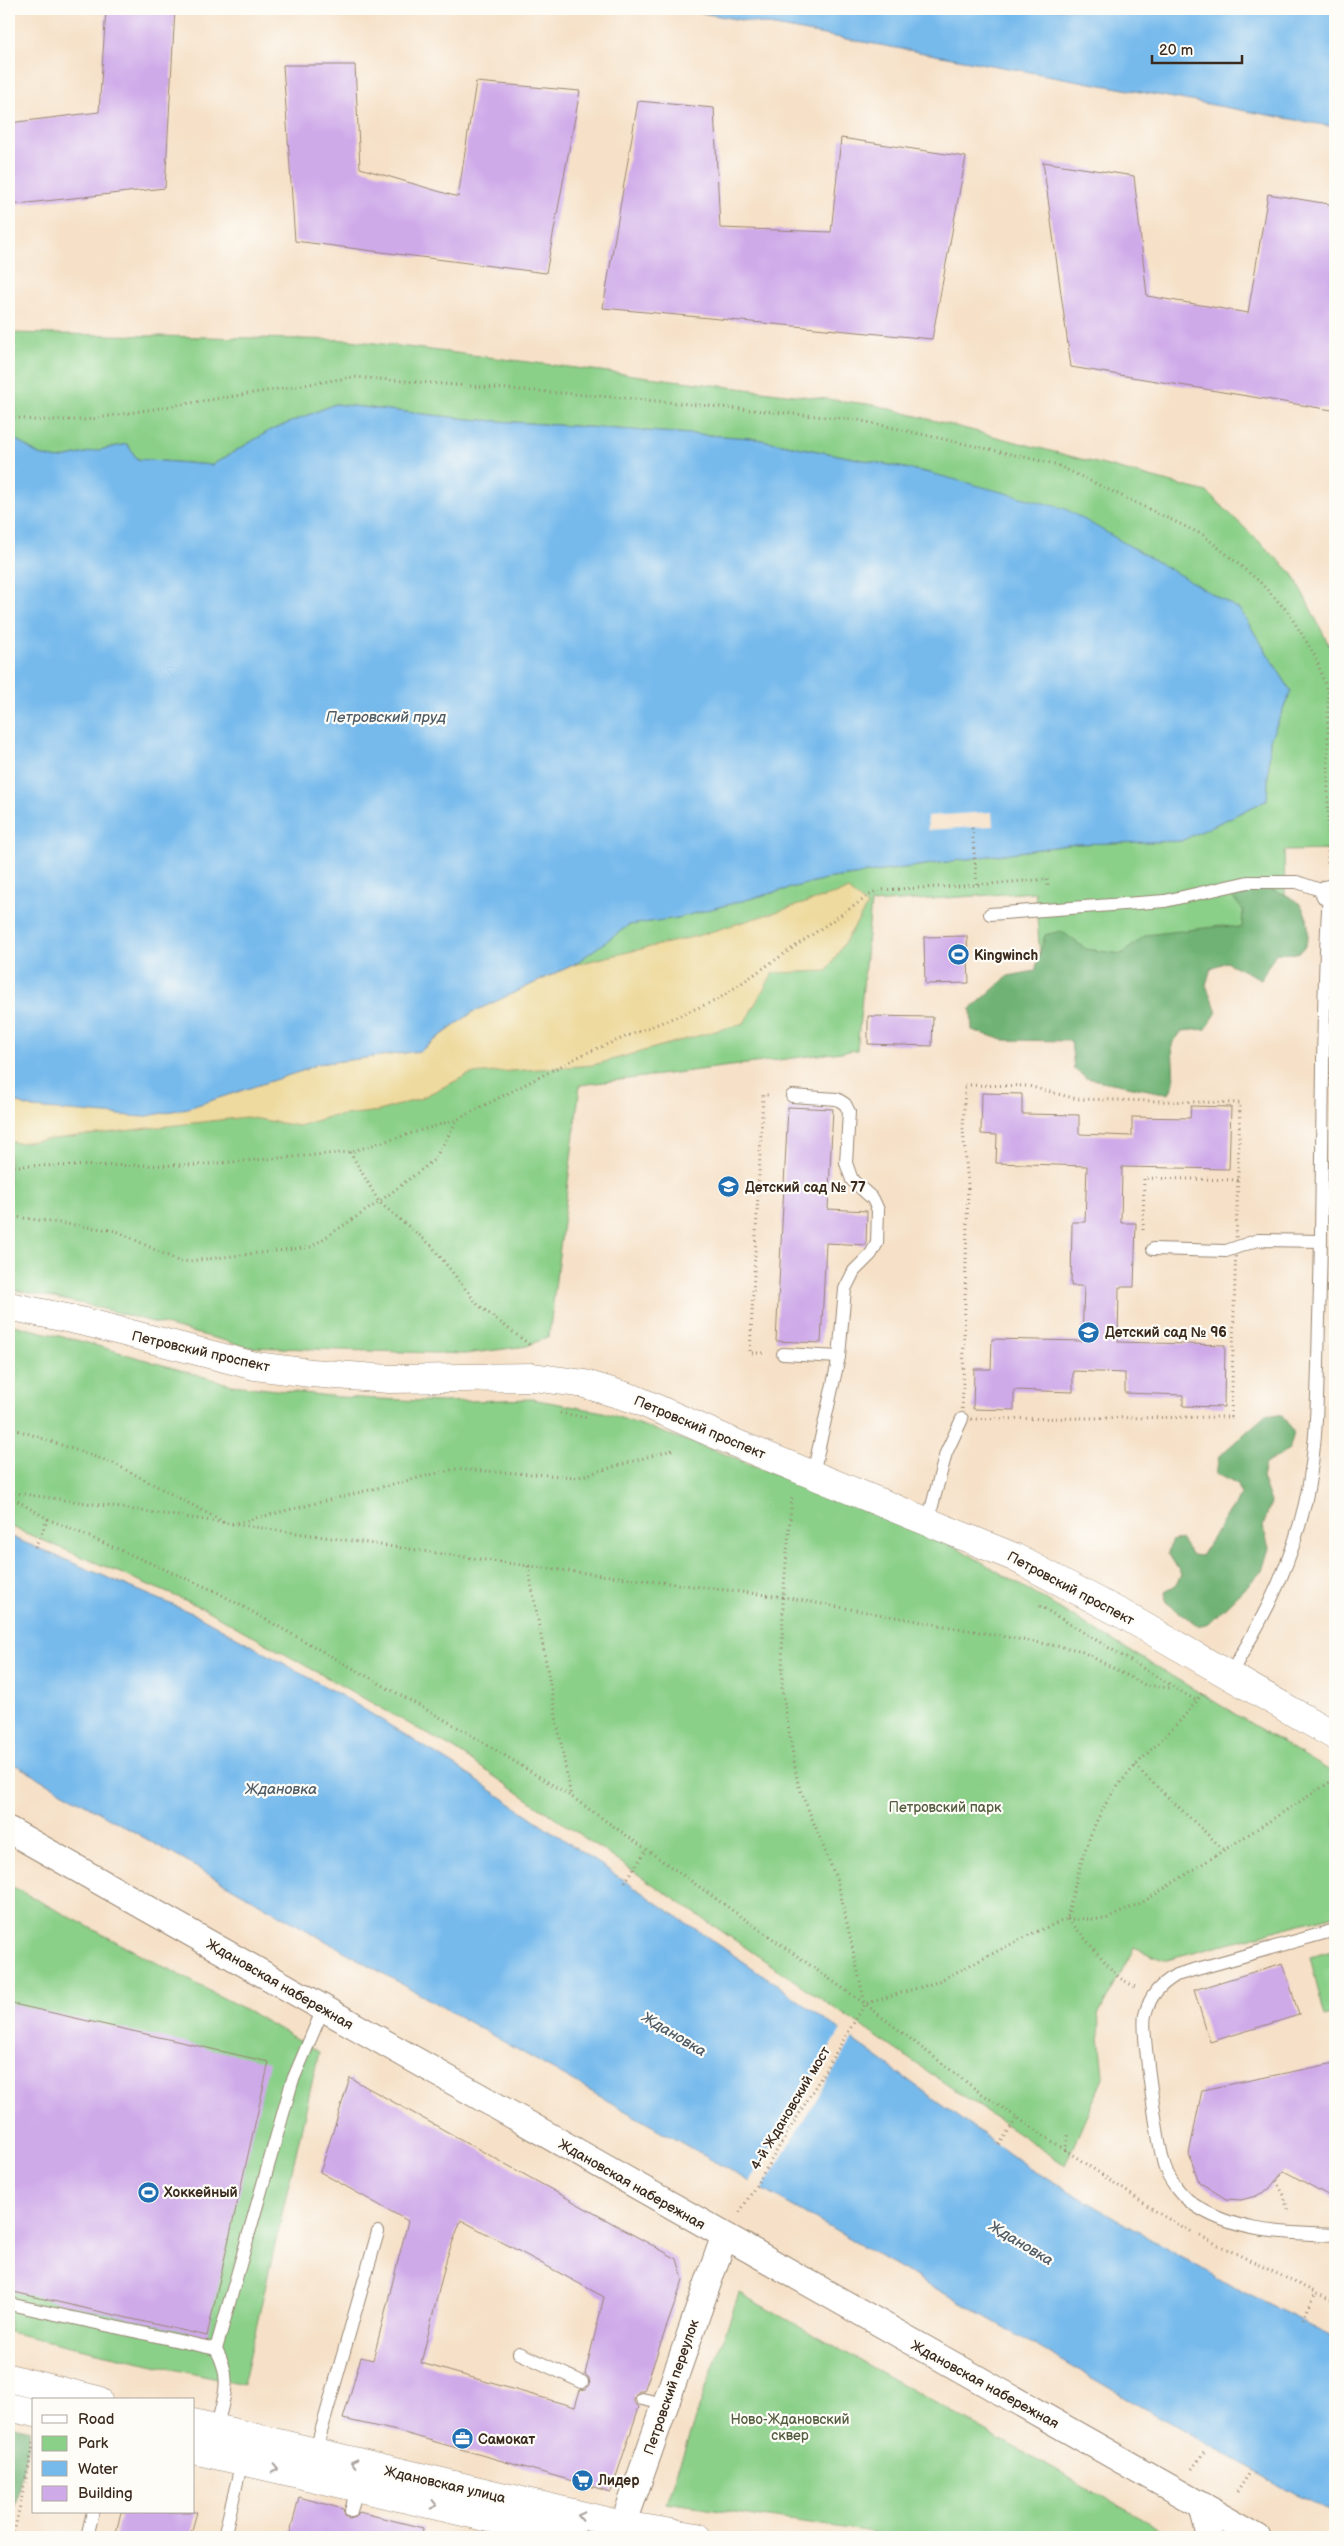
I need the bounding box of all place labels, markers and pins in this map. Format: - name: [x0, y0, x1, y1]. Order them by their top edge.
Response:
- sports icon: Kingwinch: [946, 943, 970, 967]
- place label: Kingwinch: [974, 947, 1038, 964]
- school or university icon: Детский сад № 77: [717, 1175, 741, 1199]
- place label: Детский сад № 77: [745, 1179, 866, 1196]
- school or university icon: Детский сад № 96: [1077, 1320, 1101, 1344]
- place label: Детский сад № 96: [1105, 1324, 1227, 1341]
- sports icon: Хоккейный: [136, 2180, 160, 2204]
- place label: Хоккейный: [163, 2184, 238, 2201]
- office icon: Самокат: [450, 2427, 474, 2451]
- place label: Самокат: [478, 2431, 535, 2448]
- supermarket icon: Лидер: [570, 2468, 594, 2492]
- place label: Лидер: [597, 2472, 640, 2489]

